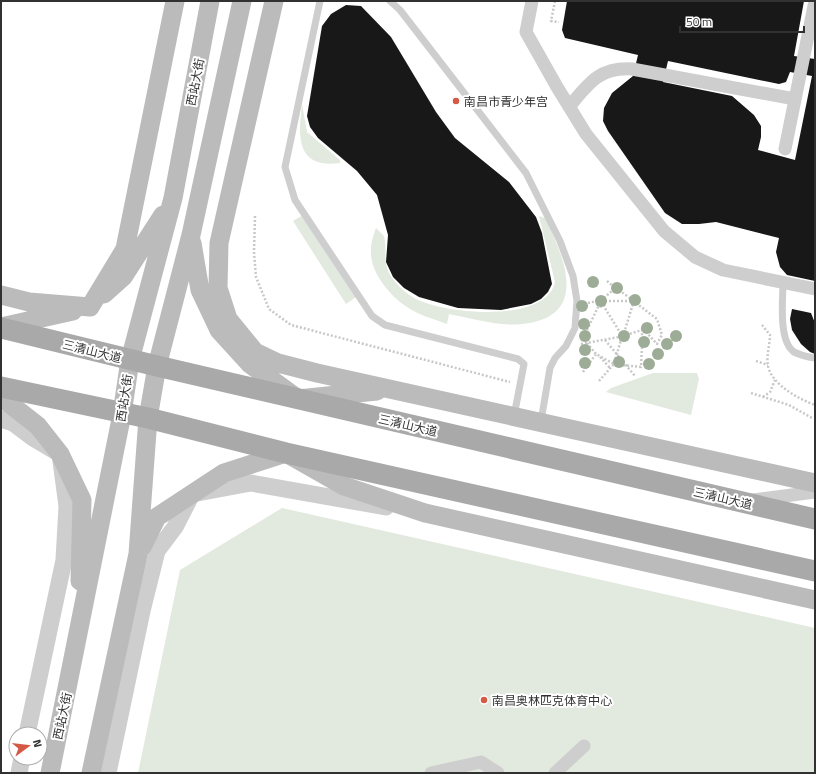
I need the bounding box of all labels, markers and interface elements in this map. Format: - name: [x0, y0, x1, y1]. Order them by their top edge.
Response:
- scale bar: [680, 8, 804, 34]
- text: 50 m: [686, 12, 712, 31]
- street label: 西站大街: [181, 57, 209, 107]
- place label: 南昌市青少年宫: [464, 92, 548, 111]
- marker: 南昌市青少年宫: [451, 96, 461, 106]
- street label: 三清山大道: [61, 335, 123, 367]
- street label: 西站大街: [111, 373, 137, 423]
- street label: 三清山大道: [377, 409, 439, 441]
- street label: 三清山大道: [692, 482, 754, 514]
- street label: 西站大街: [48, 691, 76, 741]
- place label: 南昌奥林匹克体育中心: [492, 691, 612, 710]
- marker: 南昌奥林匹克体育中心: [479, 695, 489, 705]
- north arrow: [8, 726, 48, 766]
- text: N: [29, 738, 46, 749]

